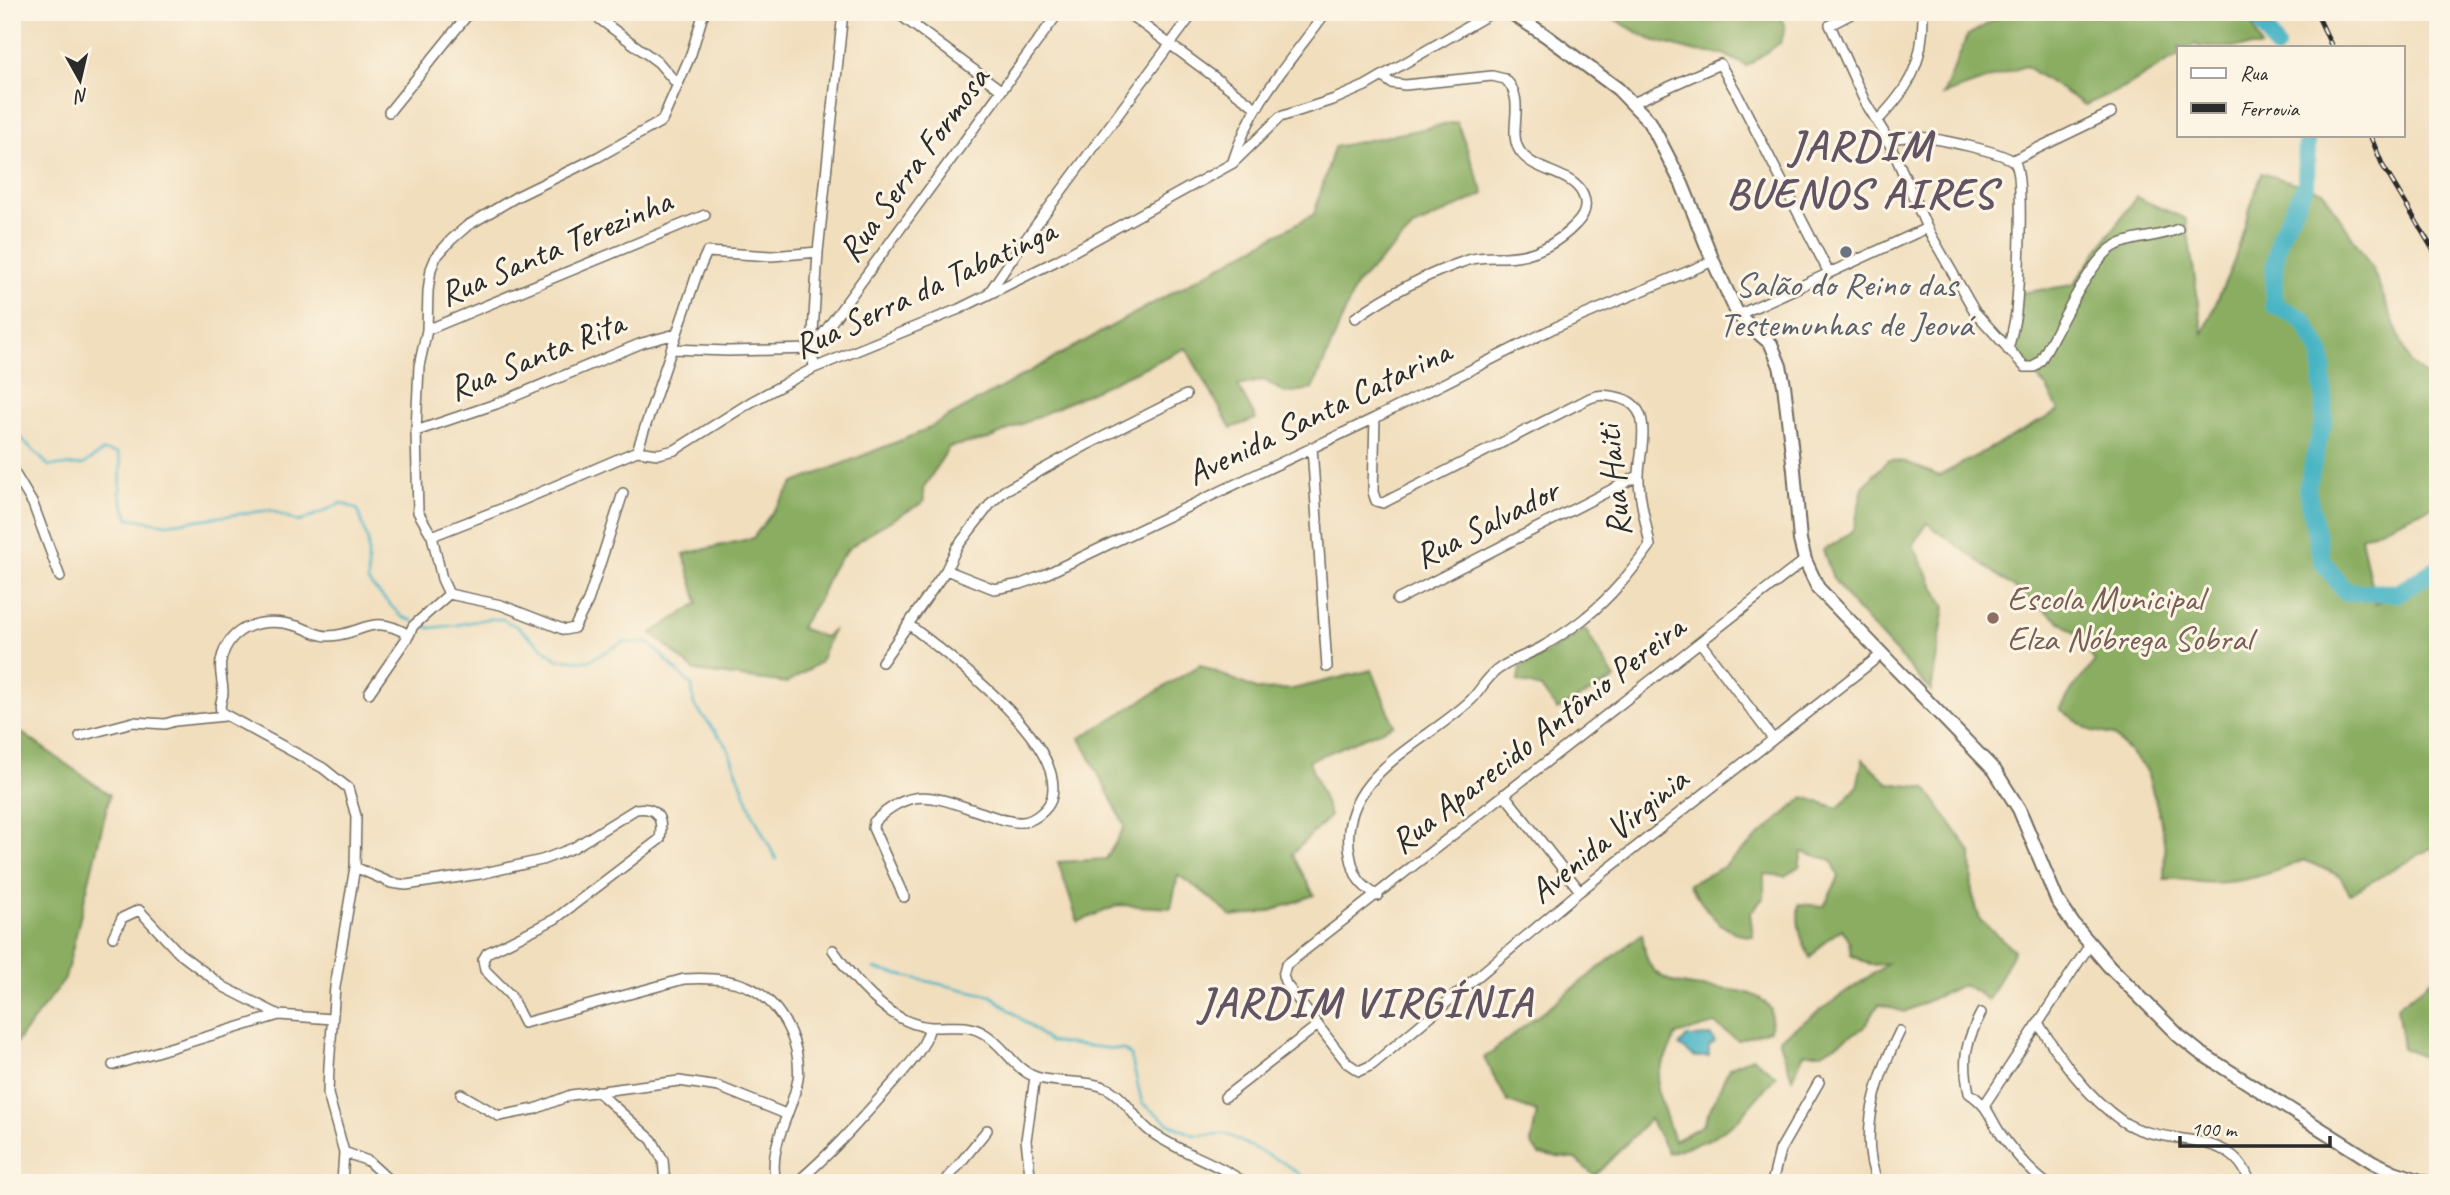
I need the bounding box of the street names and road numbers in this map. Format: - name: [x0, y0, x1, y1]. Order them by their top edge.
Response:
- street label: Rua Serra Formosa: [828, 56, 1001, 271]
- street label: Rua Santa Terezinha: [432, 177, 680, 317]
- street label: Rua Serra da Tabatinga: [786, 207, 1065, 369]
- street label: Rua Santa Rita: [442, 299, 633, 411]
- street label: Avenida Santa Catarina: [1179, 328, 1460, 496]
- street label: Rua Haiti: [1585, 418, 1642, 539]
- street label: Rua Salvador: [1406, 466, 1569, 579]
- street label: Rua Aparecido Antônio Pereira: [1381, 604, 1696, 864]
- street label: Avenida Virginia: [1520, 756, 1699, 913]

